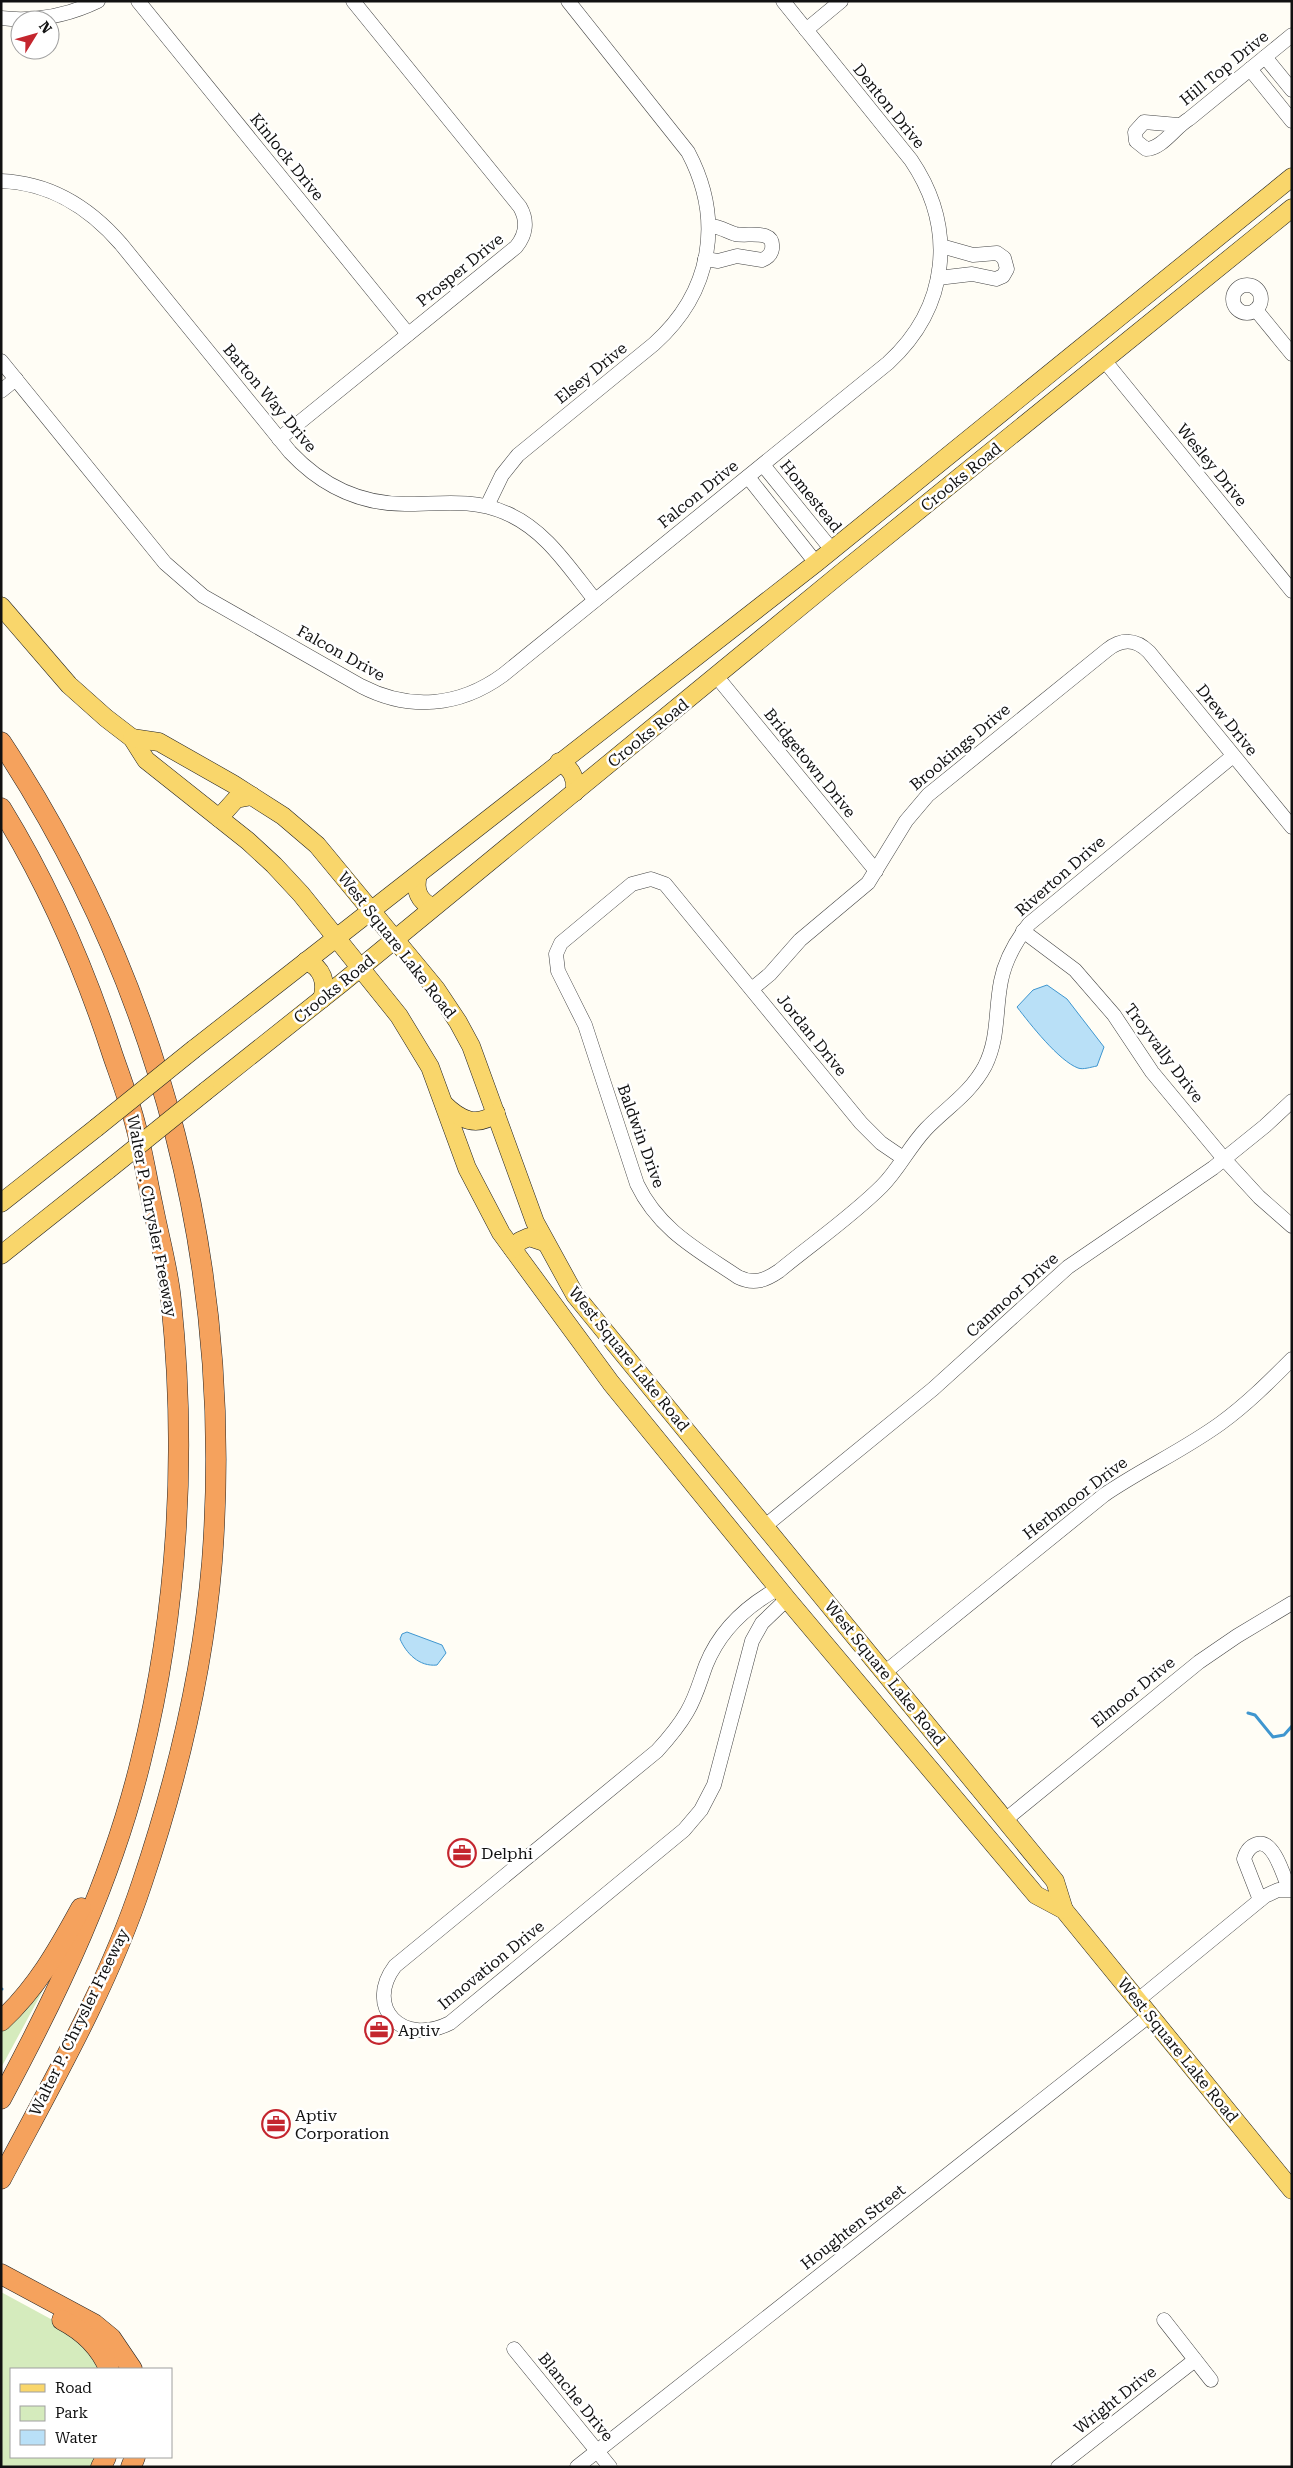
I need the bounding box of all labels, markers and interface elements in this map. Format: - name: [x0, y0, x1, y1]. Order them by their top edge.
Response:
- north arrow: [10, 10, 60, 60]
- text: N: [36, 18, 55, 36]
- street label: Hill Top Drive: [1176, 26, 1272, 109]
- street label: Denton Drive: [849, 60, 929, 152]
- street label: Kinlock Drive: [246, 110, 328, 205]
- street label: Prosper Drive: [413, 229, 507, 311]
- street label: Elsey Drive: [551, 338, 631, 408]
- street label: Barton Way Drive: [219, 340, 321, 456]
- street label: Wesley Drive: [1173, 420, 1251, 510]
- street label: Crooks Road: [917, 439, 1005, 515]
- street label: Falcon Drive: [654, 456, 742, 532]
- street label: Homestead: [776, 456, 846, 536]
- street label: Falcon Drive: [294, 621, 388, 685]
- street label: Drew Drive: [1192, 680, 1262, 760]
- street label: Crooks Road: [604, 695, 692, 771]
- street label: Brookings Drive: [906, 699, 1014, 794]
- street label: Bridgetown Drive: [760, 705, 860, 822]
- street label: Riverton Drive: [1011, 832, 1109, 920]
- street label: West Square Lake Road: [334, 868, 460, 1022]
- street label: Crooks Road: [290, 951, 378, 1027]
- street label: Jordan Drive: [773, 990, 851, 1080]
- street label: Troyvally Drive: [1121, 1000, 1208, 1106]
- street label: Baldwin Drive: [613, 1082, 669, 1191]
- street label: Walter P. Chrysler Freeway: [123, 1113, 181, 1319]
- street label: Canmoor Drive: [962, 1249, 1062, 1341]
- street label: West Square Lake Road: [565, 1283, 693, 1435]
- street label: Herbmoor Drive: [1019, 1453, 1131, 1543]
- street label: West Square Lake Road: [821, 1597, 949, 1749]
- street label: Elmoor Drive: [1087, 1652, 1179, 1731]
- office icon: Delphi: [447, 1838, 477, 1868]
- place label: Delphi: [481, 1844, 533, 1863]
- street label: Innovation Drive: [434, 1916, 548, 2013]
- street label: Walter P. Chrysler Freeway: [25, 1925, 133, 2119]
- street label: West Square Lake Road: [1114, 1974, 1242, 2126]
- office icon: Aptiv: [364, 2015, 394, 2045]
- place label: Aptiv: [398, 2021, 441, 2040]
- place label: Aptiv Corporation: [295, 2106, 389, 2143]
- office icon: Aptiv Corporation: [261, 2109, 291, 2139]
- street label: Houghten Street: [797, 2180, 909, 2274]
- street label: Blanche Drive: [534, 2349, 618, 2445]
- street label: Wright Drive: [1070, 2362, 1160, 2438]
- legend: [10, 2368, 172, 2458]
- text: Road: [55, 2379, 92, 2397]
- text: Park: [55, 2404, 89, 2422]
- text: Water: [55, 2429, 97, 2447]

